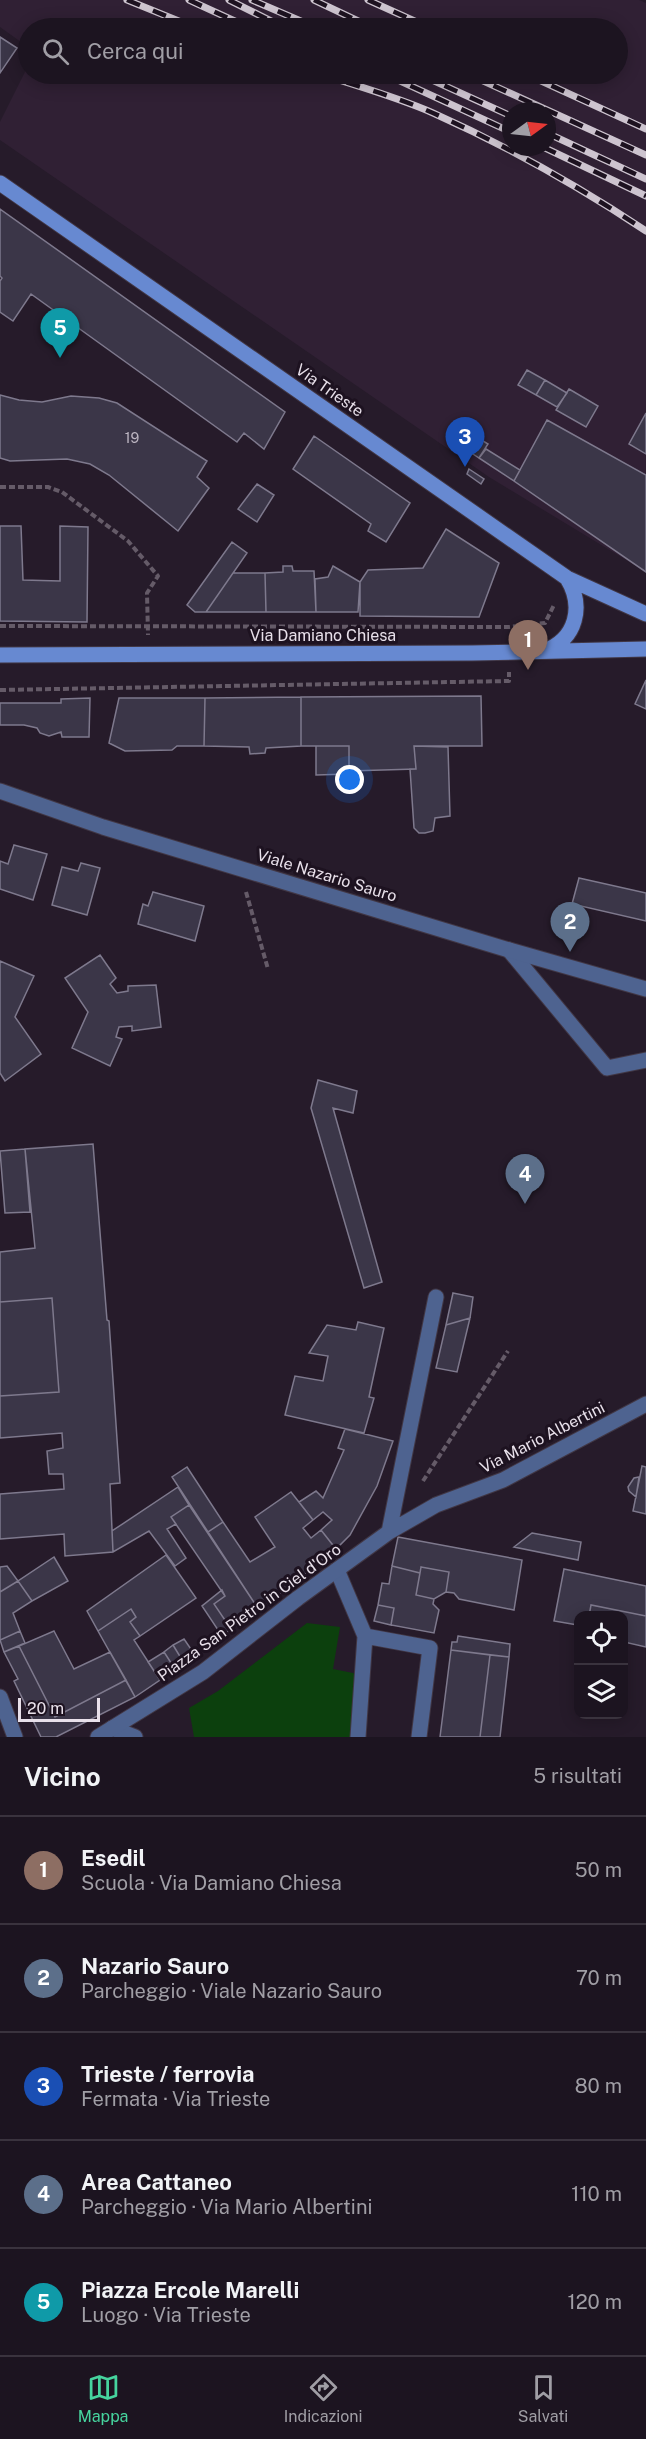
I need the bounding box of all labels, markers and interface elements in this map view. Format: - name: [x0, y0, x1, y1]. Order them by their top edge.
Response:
- search box: [18, 18, 628, 84]
- icon: search: [39, 35, 72, 68]
- text: Cerca qui: [87, 38, 184, 64]
- north arrow: [502, 102, 556, 156]
- pin: 5: [40, 308, 80, 358]
- street label: Via Trieste: [292, 360, 367, 421]
- pin: 3: [446, 418, 484, 467]
- house number: 19: [125, 430, 139, 446]
- pin: 1: [508, 620, 548, 670]
- street label: Via Damiano Chiesa: [250, 626, 396, 645]
- your location: [335, 765, 364, 794]
- street label: Viale Nazario Sauro: [255, 845, 399, 906]
- pin: 2: [550, 902, 590, 952]
- pin: 4: [506, 1154, 544, 1204]
- street label: Via Mario Albertini: [477, 1398, 608, 1477]
- street label: Piazza San Pietro in Ciel d'Oro: [154, 1539, 345, 1685]
- map controls: [574, 1611, 628, 1719]
- button: locate: [574, 1611, 628, 1665]
- button: layers: [574, 1665, 628, 1719]
- scale bar: [18, 1695, 100, 1722]
- text: 20 m: [27, 1699, 64, 1718]
- text: Vicino: [24, 1761, 101, 1792]
- text: 5 risultati: [533, 1764, 622, 1788]
- text: Esedil: [81, 1845, 146, 1871]
- text: 1: [39, 1858, 48, 1882]
- text: 50 m: [575, 1858, 622, 1882]
- text: Scuola · Via Damiano Chiesa: [81, 1871, 342, 1895]
- text: Nazario Sauro: [81, 1953, 229, 1979]
- text: 2: [37, 1966, 50, 1990]
- text: 70 m: [576, 1966, 622, 1990]
- text: Parcheggio · Viale Nazario Sauro: [81, 1979, 382, 2003]
- text: Trieste / ferrovia: [81, 2061, 255, 2087]
- text: 3: [37, 2074, 50, 2098]
- text: 80 m: [575, 2074, 622, 2098]
- text: Fermata · Via Trieste: [81, 2087, 270, 2111]
- text: Area Cattaneo: [81, 2169, 232, 2195]
- text: 4: [37, 2182, 50, 2206]
- text: 110 m: [571, 2182, 622, 2206]
- text: Parcheggio · Via Mario Albertini: [81, 2195, 372, 2219]
- text: Piazza Ercole Marelli: [81, 2277, 299, 2303]
- text: 5: [37, 2290, 50, 2314]
- text: 120 m: [568, 2290, 622, 2314]
- text: Luogo · Via Trieste: [81, 2303, 251, 2327]
- tab: Mappa: [78, 2371, 128, 2426]
- tab: Indicazioni: [284, 2371, 362, 2426]
- tab: Salvati: [518, 2371, 568, 2426]

